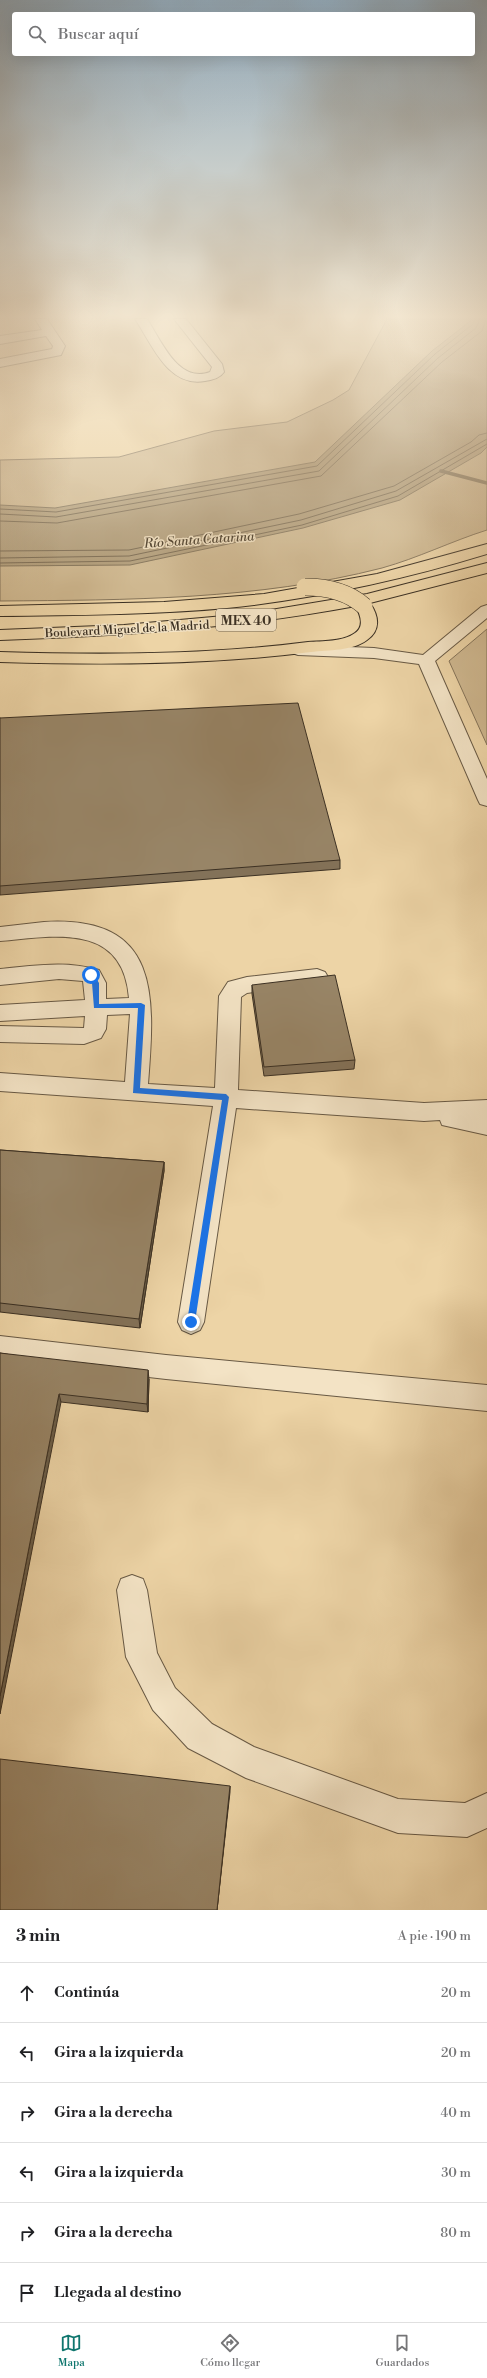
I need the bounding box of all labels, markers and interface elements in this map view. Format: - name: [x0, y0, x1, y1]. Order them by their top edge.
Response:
- search box: [12, 12, 475, 56]
- icon: search: [26, 23, 48, 45]
- text: Buscar aquí: [58, 25, 139, 44]
- water label: Río Santa Catarina: [142, 528, 256, 552]
- road number: MEX 40: [216, 609, 276, 631]
- street label: Boulevard Miguel de la Madrid: [43, 618, 210, 641]
- route start: [82, 966, 100, 984]
- route end: [182, 1313, 200, 1331]
- text: 3 min: [16, 1925, 60, 1947]
- text: A pie · 190 m: [398, 1928, 471, 1944]
- icon: ahead: [16, 1982, 38, 2004]
- text: Continúa: [54, 1983, 119, 2002]
- text: 20 m: [441, 1985, 471, 2001]
- icon: left: [16, 2042, 38, 2064]
- text: Gira a la izquierda: [54, 2043, 184, 2062]
- text: 20 m: [441, 2045, 471, 2061]
- icon: right: [16, 2102, 38, 2124]
- text: Gira a la derecha: [54, 2103, 173, 2122]
- text: 40 m: [441, 2105, 471, 2121]
- icon: left: [16, 2162, 38, 2184]
- text: Gira a la izquierda: [54, 2163, 184, 2182]
- text: 30 m: [441, 2165, 471, 2181]
- icon: right: [16, 2222, 38, 2244]
- text: Gira a la derecha: [54, 2223, 173, 2242]
- text: 80 m: [440, 2225, 471, 2241]
- icon: arrive: [16, 2282, 38, 2304]
- text: Llegada al destino: [54, 2283, 182, 2302]
- tab: Mapa: [58, 2332, 85, 2370]
- tab: Cómo llegar: [200, 2332, 260, 2370]
- tab: Guardados: [376, 2332, 429, 2370]

